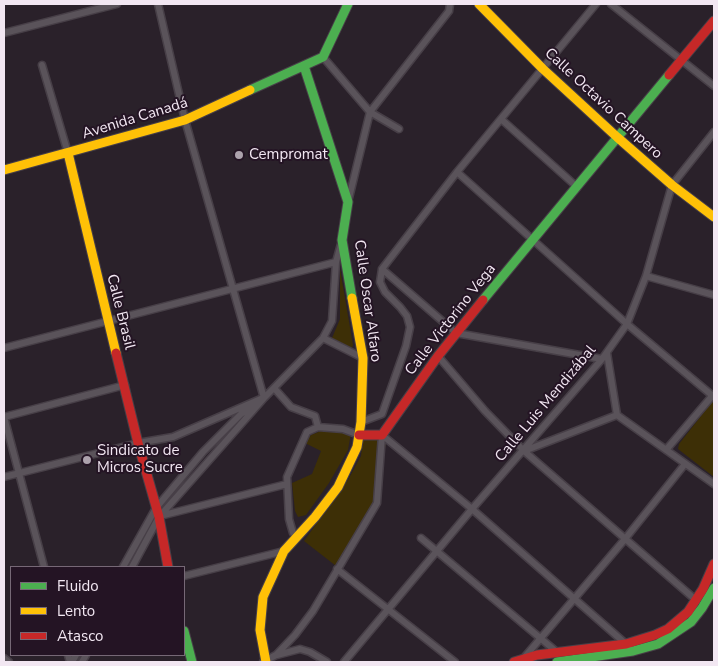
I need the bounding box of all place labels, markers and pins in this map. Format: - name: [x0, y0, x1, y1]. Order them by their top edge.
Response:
- place label: Cempromat: [249, 146, 328, 164]
- marker: Cempromat: [233, 149, 245, 161]
- place label: Sindicato de Micros Sucre: [97, 442, 183, 477]
- marker: Sindicato de Micros Sucre: [81, 454, 93, 466]

